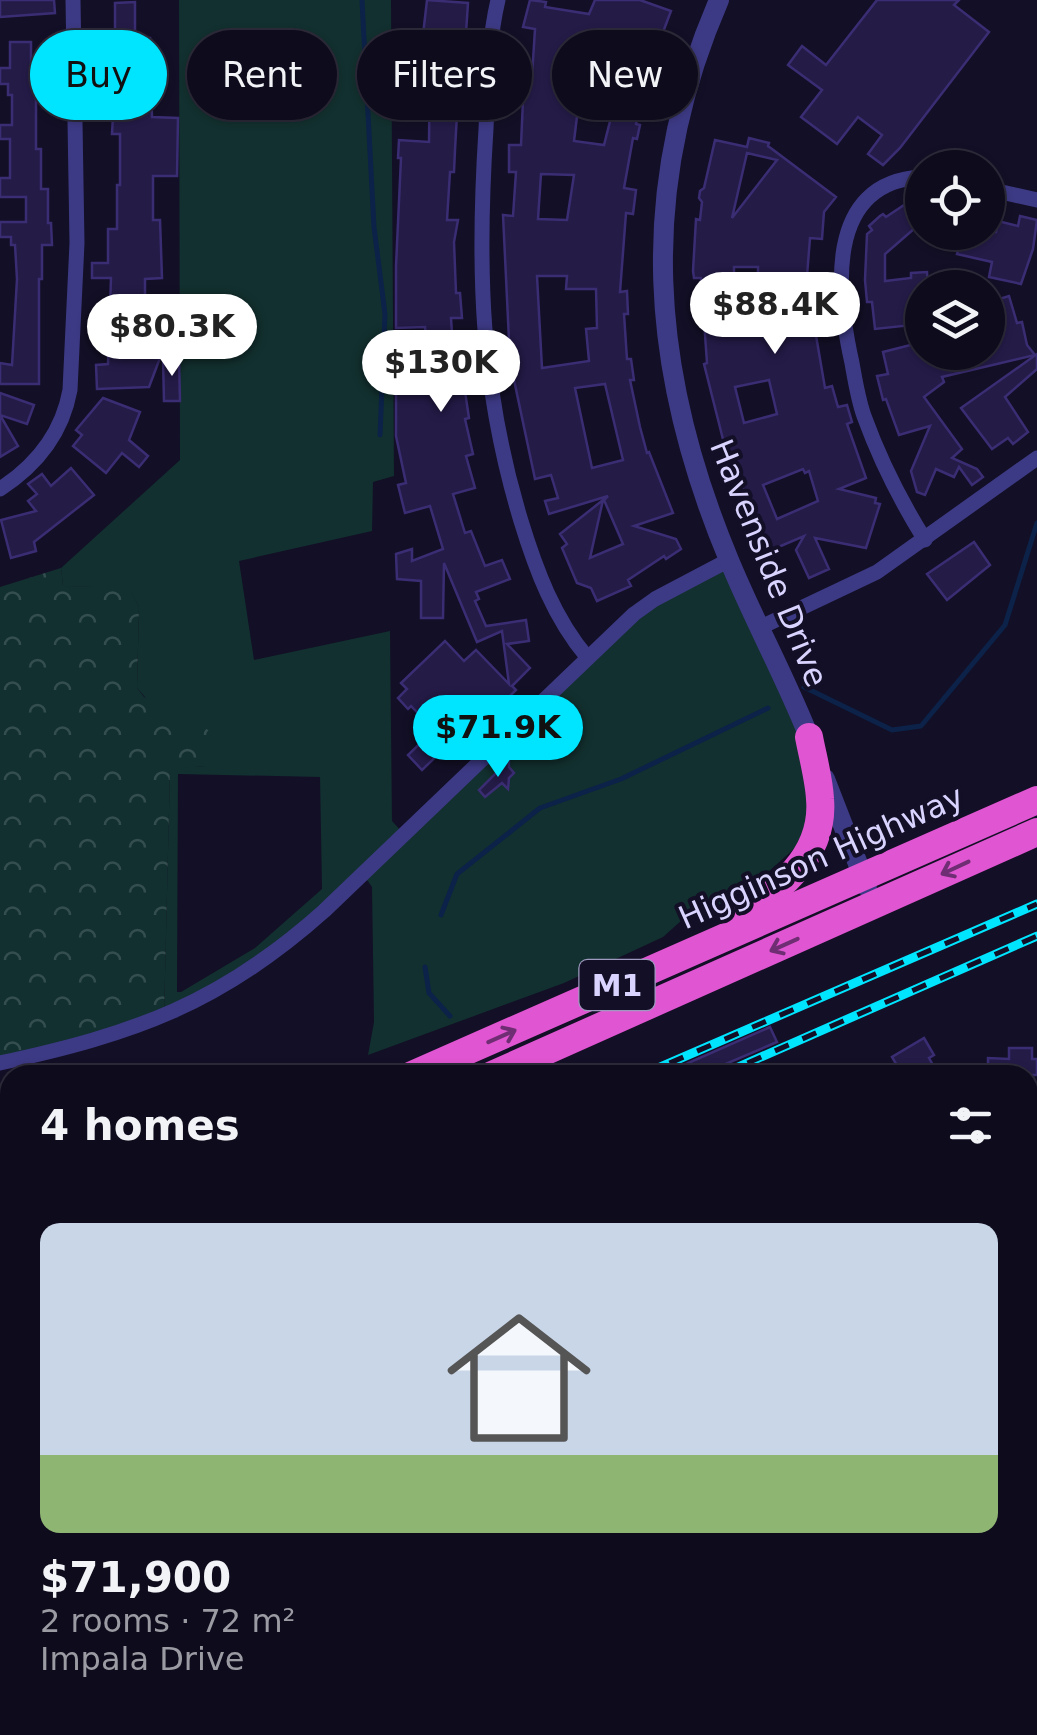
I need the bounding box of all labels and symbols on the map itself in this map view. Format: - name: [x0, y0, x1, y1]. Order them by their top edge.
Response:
- pin: $88.4K: [694, 272, 856, 357]
- pin: $80.3K: [91, 294, 253, 379]
- pin: $130K: [371, 330, 511, 415]
- street label: Havenside Drive: [702, 434, 836, 692]
- pin: $71.9K: [417, 695, 579, 780]
- street label: Higginson Highway: [673, 777, 969, 937]
- one-way arrow: [940, 860, 971, 878]
- one-way arrow: [769, 937, 800, 955]
- road number: M1: [580, 960, 654, 1010]
- one-way arrow: [486, 1026, 517, 1044]

